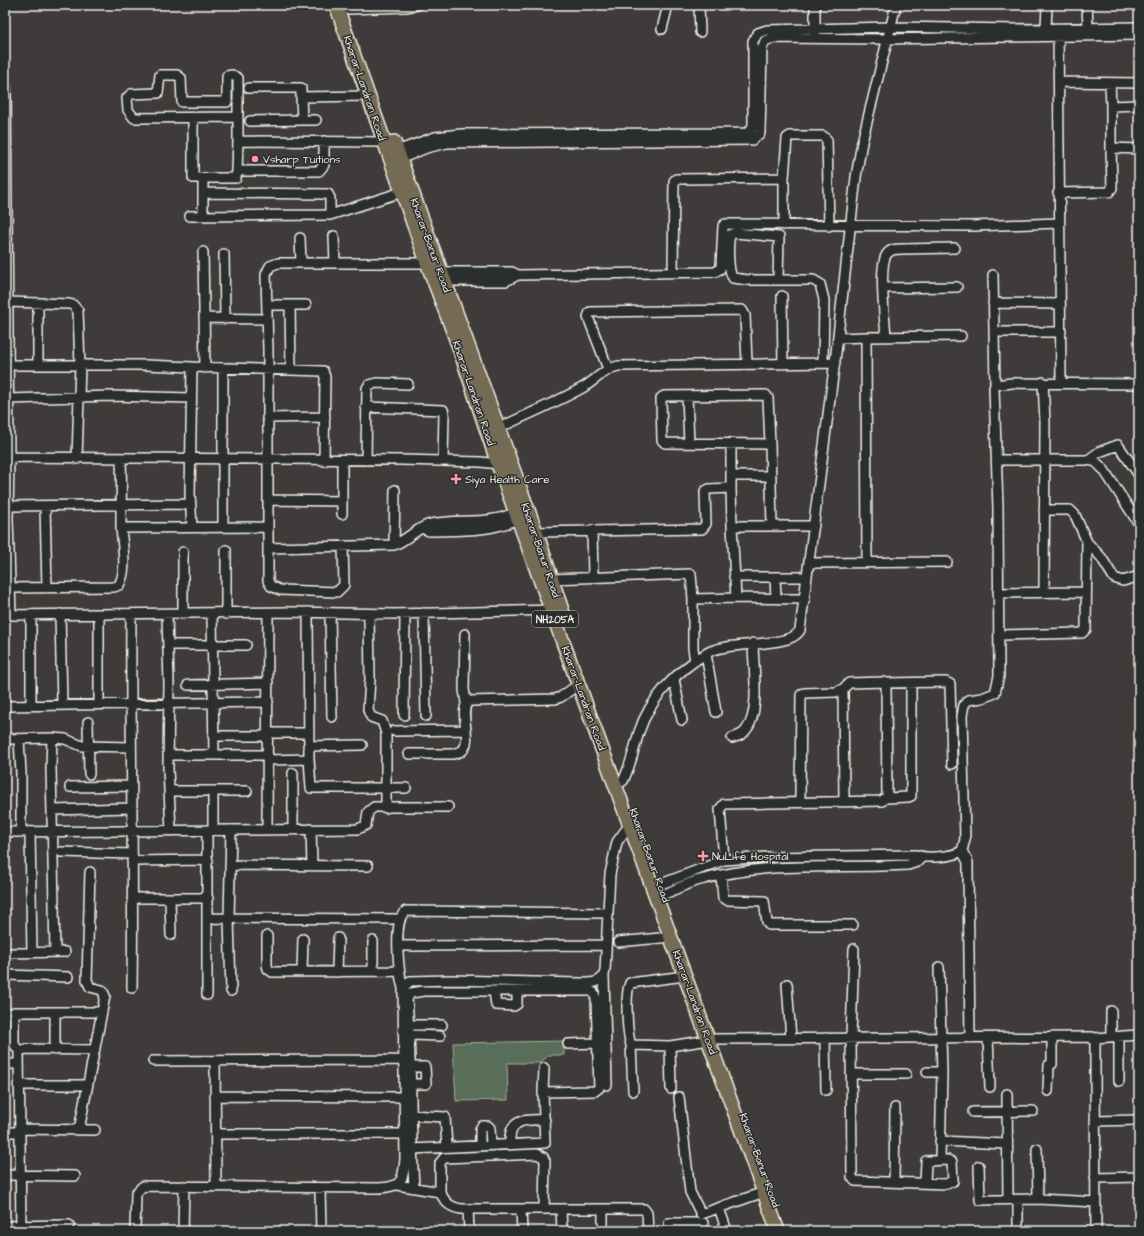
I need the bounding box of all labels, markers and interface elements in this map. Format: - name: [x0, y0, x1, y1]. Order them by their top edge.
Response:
- street label: Kharar-Landran Road: [340, 34, 390, 143]
- place label: Vsharp Tuitions: [263, 152, 341, 167]
- marker: Vsharp Tuitions: [250, 154, 260, 164]
- street label: Kharar-Banur Road: [407, 196, 455, 295]
- street label: Kharar-Landran Road: [449, 339, 499, 448]
- place label: Siya Health Care: [465, 472, 549, 488]
- marker: Siya Health Care: [450, 473, 462, 485]
- street label: Kharar-Banur Road: [517, 501, 564, 600]
- road number: NH205A: [532, 611, 578, 627]
- street label: Kharar-Landran Road: [558, 644, 610, 753]
- street label: Kharar-Banur Road: [626, 806, 674, 905]
- place label: NuLife Hospital: [712, 849, 789, 864]
- marker: NuLife Hospital: [697, 850, 709, 862]
- street label: Kharar-Landran Road: [669, 948, 721, 1057]
- street label: Kharar-Banur Road: [736, 1111, 784, 1210]

